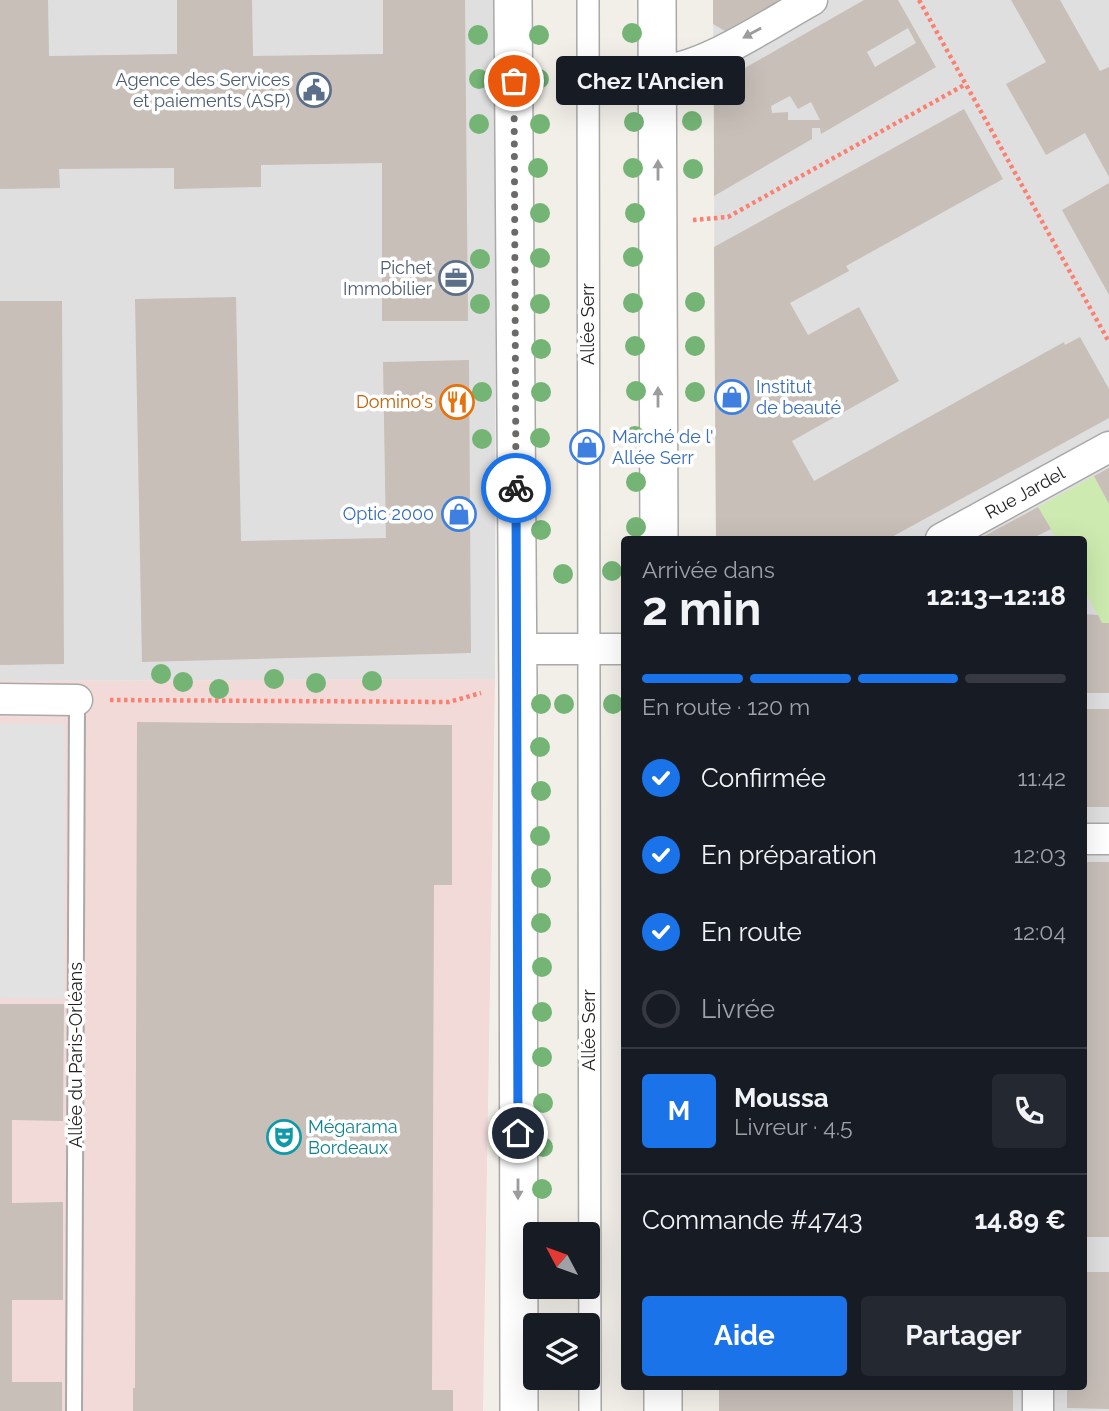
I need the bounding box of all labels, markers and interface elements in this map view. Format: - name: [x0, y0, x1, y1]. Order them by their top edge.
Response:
- one-way arrow: [742, 27, 762, 39]
- pin: [484, 51, 544, 111]
- callout: Chez l'Ancien: [556, 56, 745, 106]
- icon: bag: [495, 62, 533, 100]
- text: Chez l'Ancien: [577, 67, 724, 94]
- place label: Agence des Services et paiements (ASP): [116, 69, 290, 111]
- public building icon: Agence des Services et paiements (ASP): [295, 71, 333, 109]
- one-way arrow: [652, 159, 664, 181]
- place label: Pichet Immobilier: [343, 257, 433, 299]
- office icon: Pichet Immobilier: [437, 259, 475, 297]
- street label: Allée Serr: [577, 282, 598, 365]
- place label: Institut de beauté: [756, 376, 841, 418]
- shop icon: Institut de beauté: [713, 378, 751, 416]
- restaurant icon: Domino's: [438, 383, 476, 421]
- one-way arrow: [653, 386, 664, 408]
- place label: Domino's: [356, 391, 433, 412]
- place label: Marché de l' Allée Serr: [612, 426, 714, 468]
- shop icon: Marché de l' Allée Serr: [568, 428, 606, 466]
- courier: [481, 453, 551, 523]
- street label: Rue Jardel: [981, 462, 1068, 523]
- icon: bike: [497, 469, 535, 507]
- shop icon: Optic 2000: [440, 495, 478, 533]
- place label: Optic 2000: [343, 503, 434, 524]
- text: Arrivée dans: [642, 556, 775, 583]
- text: 12:13–12:18: [927, 581, 1066, 611]
- text: 2 min: [642, 582, 761, 636]
- text: En route · 120 m: [642, 693, 810, 720]
- icon: check: [642, 759, 680, 797]
- text: Confirmée: [701, 763, 826, 793]
- text: 11:42: [1017, 764, 1066, 791]
- icon: check: [642, 836, 680, 874]
- text: En préparation: [701, 840, 877, 870]
- text: 12:03: [1013, 841, 1066, 868]
- icon: check: [642, 913, 680, 951]
- text: En route: [701, 917, 802, 947]
- text: 12:04: [1013, 918, 1066, 945]
- street label: Allée du Paris-Orléans: [65, 962, 86, 1148]
- street label: Allée Serr: [578, 988, 599, 1071]
- text: Livrée: [701, 994, 775, 1024]
- button: phone: [992, 1074, 1066, 1148]
- text: Moussa: [734, 1083, 829, 1113]
- text: M: [668, 1096, 690, 1126]
- pin: [488, 1103, 548, 1163]
- text: Livreur · 4.5: [734, 1113, 853, 1140]
- icon: home: [499, 1114, 537, 1152]
- place label: Mégarama Bordeaux: [308, 1116, 398, 1158]
- theatre icon: Mégarama Bordeaux: [265, 1118, 303, 1156]
- one-way arrow: [512, 1179, 524, 1201]
- text: Commande #4743: [642, 1205, 863, 1235]
- text: 14.89 €: [974, 1205, 1066, 1235]
- north arrow: [523, 1222, 600, 1298]
- map controls: [523, 1222, 600, 1390]
- button: Aide: [642, 1296, 847, 1376]
- button: Partager: [861, 1296, 1066, 1376]
- button: layers: [523, 1313, 600, 1390]

